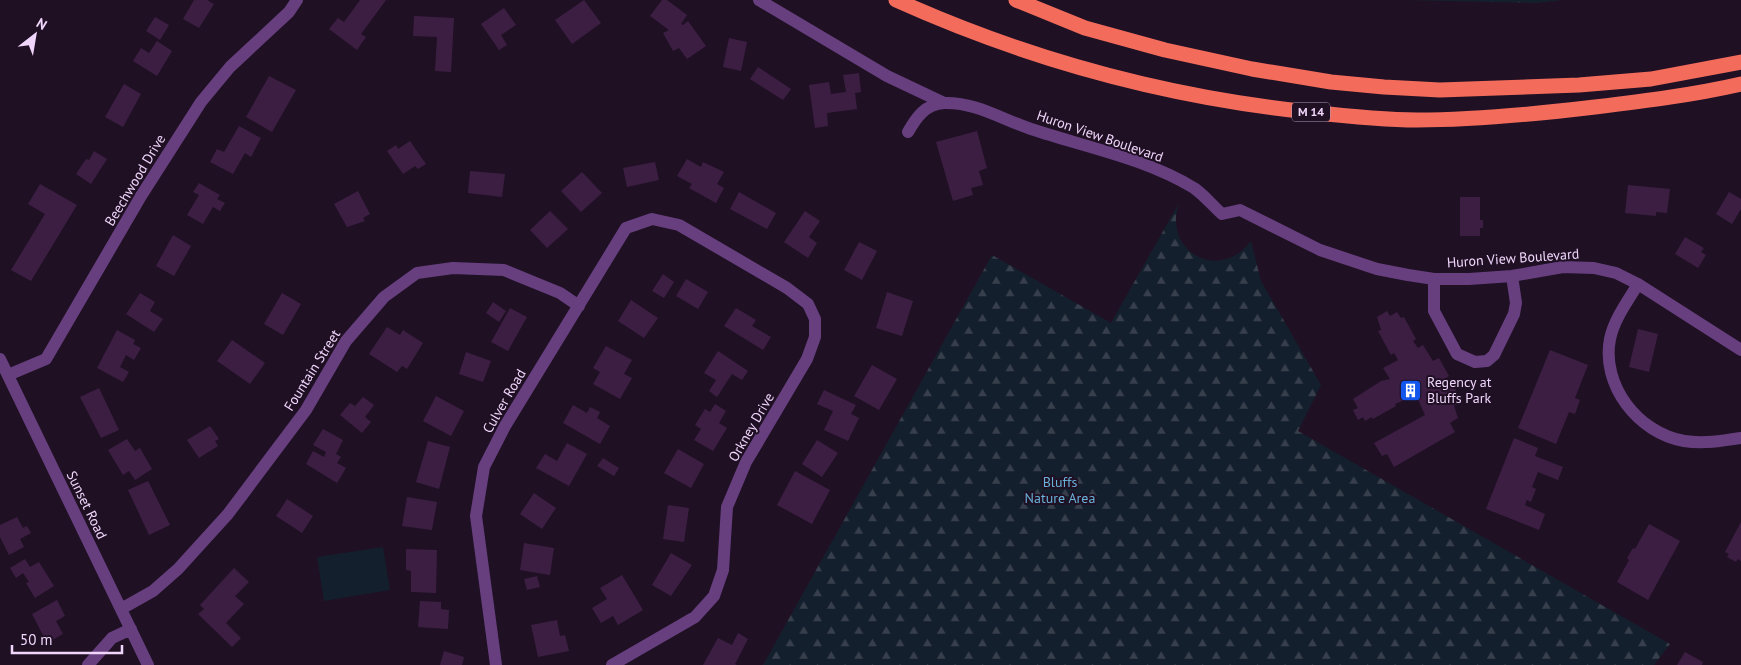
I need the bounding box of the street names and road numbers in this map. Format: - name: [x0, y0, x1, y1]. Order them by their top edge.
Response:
- road number: M 14: [1292, 102, 1330, 121]
- street label: Huron View Boulevard: [1034, 106, 1166, 166]
- street label: Beechwood Drive: [101, 131, 169, 229]
- street label: Huron View Boulevard: [1446, 244, 1580, 272]
- street label: Fountain Street: [280, 326, 344, 414]
- street label: Culver Road: [478, 366, 530, 436]
- street label: Orkney Drive: [724, 389, 778, 465]
- street label: Sunset Road: [63, 468, 111, 542]

